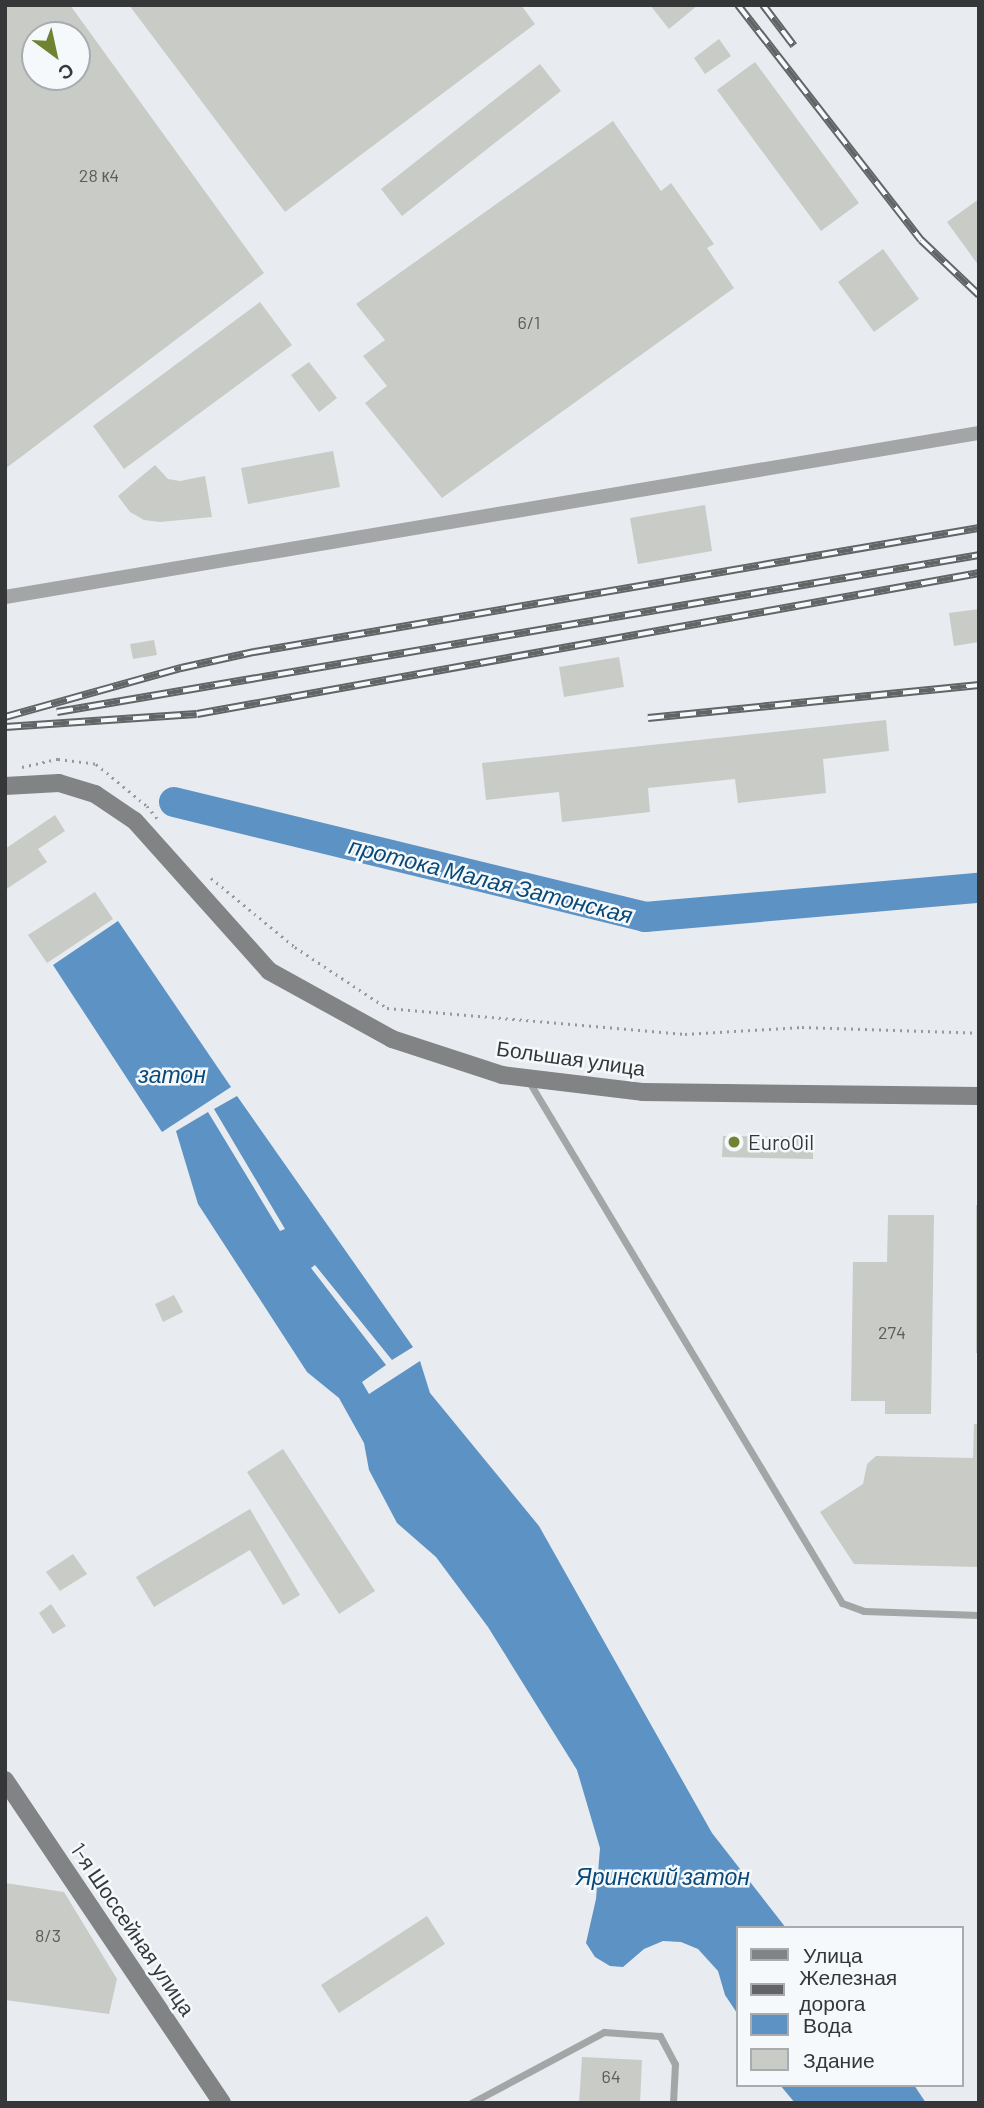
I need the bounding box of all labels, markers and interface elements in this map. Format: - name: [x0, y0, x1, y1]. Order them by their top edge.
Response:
- north arrow: [21, 21, 91, 91]
- text: С: [55, 59, 79, 86]
- house number: 28 к4: [79, 164, 119, 186]
- house number: 6/1: [518, 311, 540, 333]
- water label: протока Малая Затонская: [346, 831, 636, 929]
- street label: Большая улица: [495, 1035, 647, 1081]
- water label: затон: [138, 1060, 206, 1088]
- place label: EuroOil: [748, 1129, 814, 1155]
- marker: EuroOil: [726, 1134, 742, 1150]
- house number: 274: [878, 1321, 906, 1343]
- street label: 1-я Шоссейная улица: [66, 1838, 200, 2020]
- water label: Яринский затон: [576, 1862, 750, 1890]
- house number: 8/3: [35, 1924, 61, 1946]
- legend: [736, 1926, 963, 2087]
- text: Улица: [803, 1942, 863, 1967]
- text: Железная дорога: [799, 1964, 897, 2015]
- text: Вода: [803, 2012, 852, 2037]
- text: Здание: [803, 2047, 875, 2072]
- house number: 64: [601, 2065, 621, 2087]

